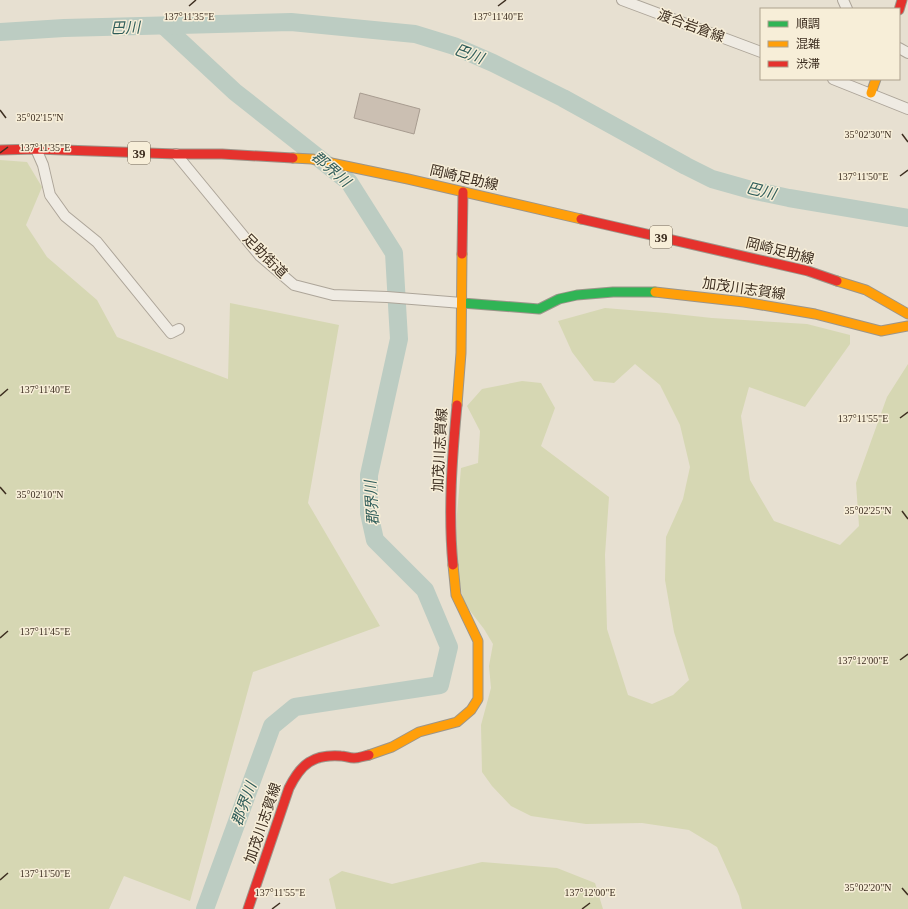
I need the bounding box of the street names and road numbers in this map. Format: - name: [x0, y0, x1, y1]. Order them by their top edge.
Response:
- street label: 渡合岩倉線: [656, 7, 726, 45]
- road number: 39: [128, 142, 150, 164]
- street label: 岡崎足助線: [428, 163, 500, 193]
- road number: 39: [650, 226, 672, 248]
- street label: 足助街道: [240, 231, 290, 281]
- street label: 岡崎足助線: [744, 235, 816, 267]
- street label: 加茂川志賀線: [701, 276, 787, 302]
- street label: 加茂川志賀線: [430, 408, 450, 492]
- street label: 加茂川志賀線: [242, 781, 284, 865]

